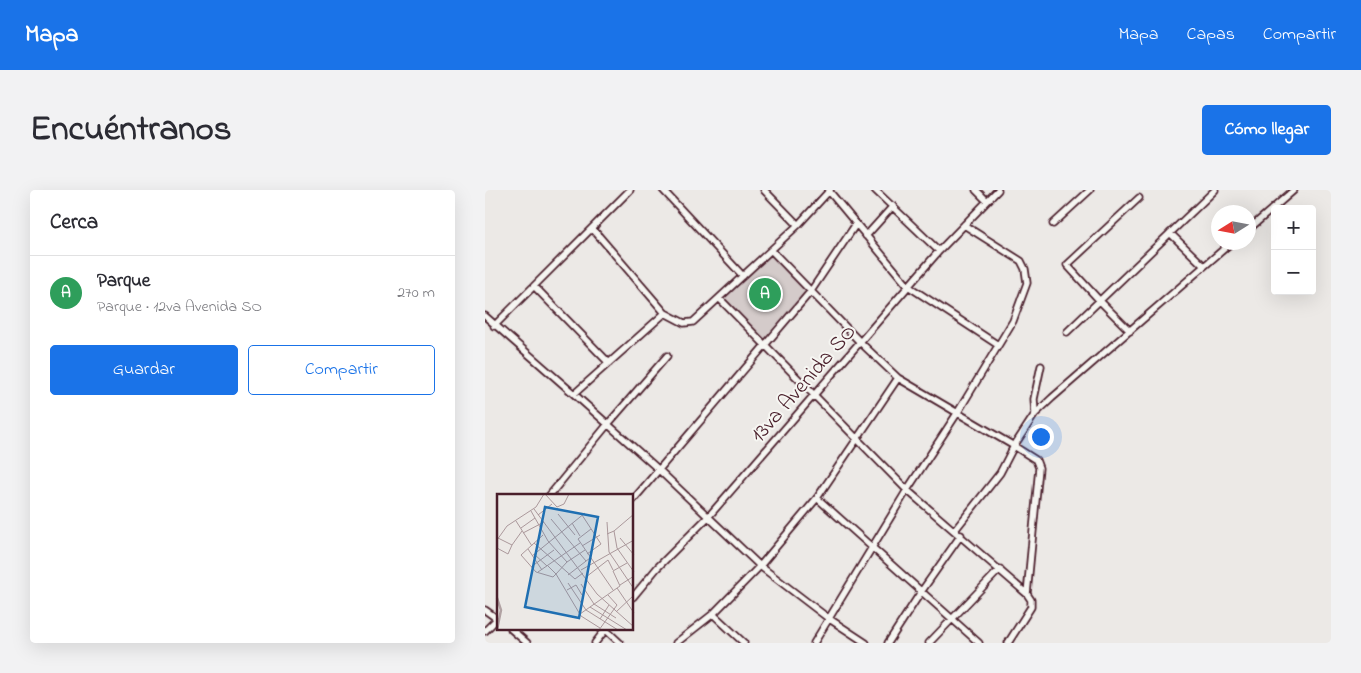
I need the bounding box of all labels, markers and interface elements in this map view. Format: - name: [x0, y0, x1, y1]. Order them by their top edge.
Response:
- text: Mapa: [25, 18, 79, 53]
- text: Mapa: [1118, 22, 1159, 48]
- text: Capas: [1187, 22, 1235, 48]
- text: Compartir: [1263, 22, 1336, 48]
- text: Encuéntranos: [30, 105, 232, 156]
- button: Cómo llegar: [1202, 105, 1331, 155]
- north arrow: [1211, 205, 1256, 250]
- map controls: [1271, 205, 1316, 295]
- button: +: [1271, 205, 1316, 250]
- text: Cerca: [50, 208, 98, 238]
- button: −: [1271, 250, 1316, 295]
- text: Parque: [97, 268, 150, 295]
- pin: A: [749, 275, 781, 313]
- text: A: [61, 281, 71, 305]
- text: 270 m: [397, 281, 435, 305]
- text: Parque · 12va Avenida SO: [97, 295, 262, 319]
- street label: 13va Avenida SO: [744, 318, 865, 450]
- button: Guardar: [50, 345, 238, 395]
- button: Compartir: [248, 345, 435, 395]
- your location: [1028, 424, 1054, 450]
- inset map: [497, 494, 634, 630]

